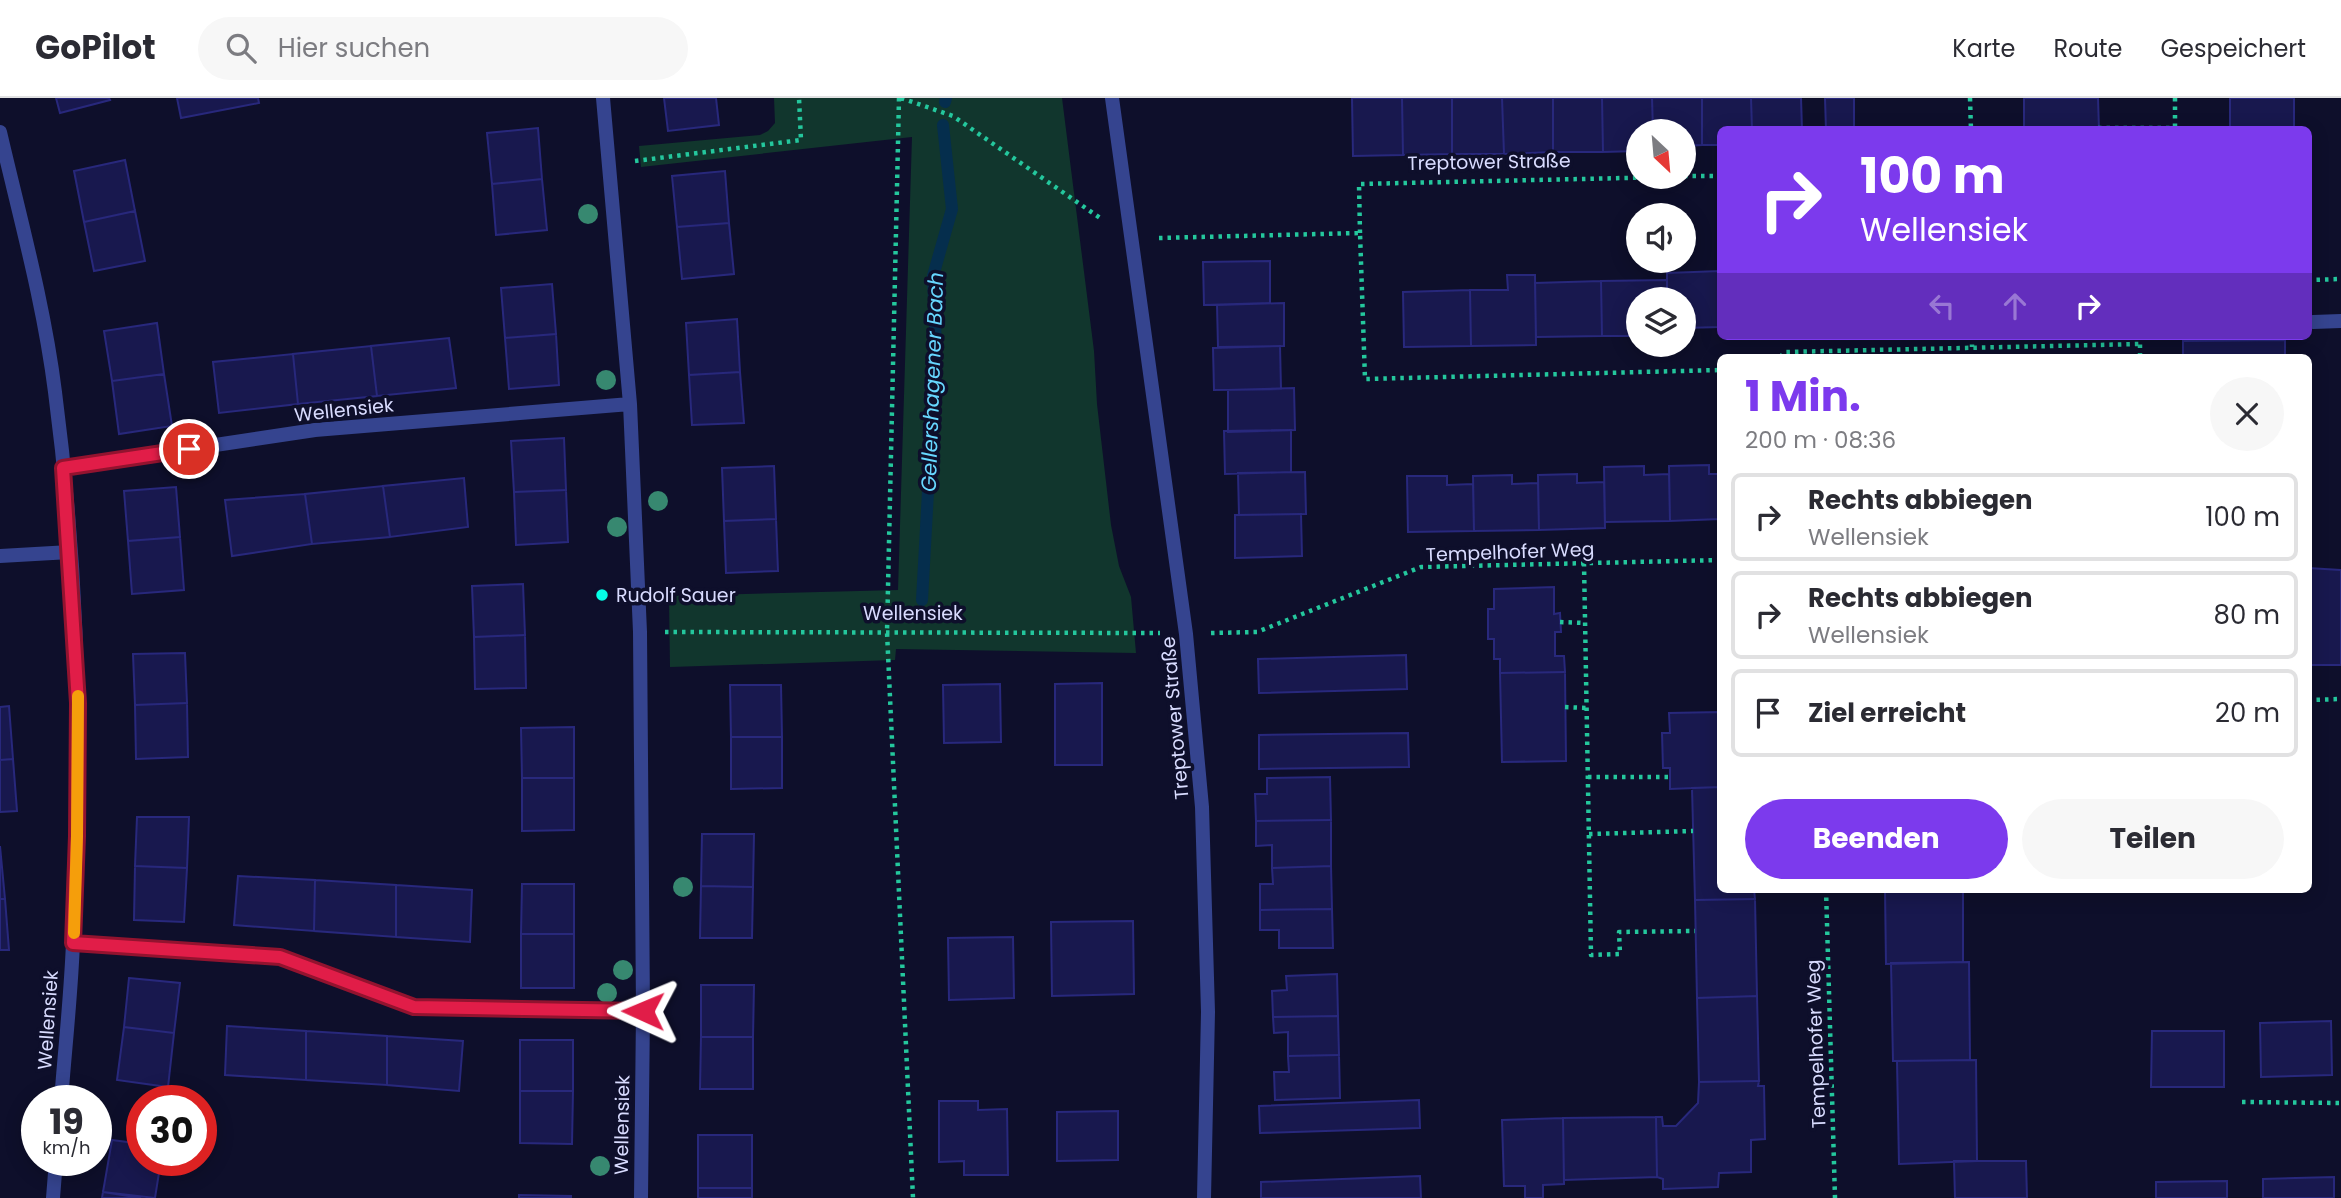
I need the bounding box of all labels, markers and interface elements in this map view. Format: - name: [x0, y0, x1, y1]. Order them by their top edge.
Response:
- search box: [198, 17, 688, 80]
- text: GoPilot: [35, 24, 156, 71]
- icon: search: [222, 29, 260, 67]
- text: Hier suchen: [278, 30, 430, 66]
- text: Karte: [1952, 32, 2015, 65]
- text: Route: [2053, 32, 2122, 65]
- text: Gespeichert: [2160, 32, 2306, 65]
- north arrow: [1626, 119, 1696, 189]
- map controls: [1626, 119, 1696, 357]
- text: 100 m: [1860, 142, 2005, 210]
- street label: Treptower Straße: [1407, 147, 1571, 177]
- icon: right: [1745, 154, 1836, 245]
- button: sound: [1626, 203, 1696, 273]
- text: Wellensiek: [1860, 207, 2028, 252]
- water label: Gellershagener Bach: [914, 271, 950, 493]
- button: layers: [1626, 287, 1696, 357]
- icon: left: [1923, 287, 1961, 325]
- icon: ahead: [1996, 287, 2034, 325]
- icon: right: [2069, 287, 2107, 325]
- text: 1 Min.: [1745, 367, 1861, 426]
- button: close: [2210, 377, 2284, 451]
- street label: Wellensiek: [293, 391, 395, 429]
- pin: [159, 419, 219, 479]
- text: 200 m · 08:36: [1745, 424, 1896, 456]
- icon: arrive: [170, 430, 208, 468]
- text: Rechts abbiegen: [1808, 482, 2033, 518]
- icon: right: [1749, 498, 1787, 536]
- text: 100 m: [2205, 499, 2280, 535]
- text: Wellensiek: [1808, 521, 1929, 553]
- street label: Tempelhofer Weg: [1425, 536, 1595, 568]
- text: Rechts abbiegen: [1808, 580, 2033, 616]
- place label: Rudolf Sauer: [616, 582, 736, 609]
- marker: Rudolf Sauer: [594, 587, 610, 603]
- icon: right: [1749, 596, 1787, 634]
- text: 80 m: [2214, 597, 2280, 633]
- street label: Wellensiek: [863, 600, 963, 627]
- text: Wellensiek: [1808, 619, 1929, 651]
- street label: Treptower Straße: [1154, 635, 1196, 801]
- icon: arrive: [1749, 694, 1787, 732]
- text: Ziel erreicht: [1808, 695, 1966, 731]
- text: 20 m: [2215, 695, 2280, 731]
- button: Beenden: [1745, 799, 2008, 879]
- button: Teilen: [2022, 799, 2284, 879]
- street label: Tempelhofer Weg: [1800, 959, 1832, 1129]
- street label: Wellensiek: [31, 969, 65, 1071]
- position arrow: [606, 974, 680, 1048]
- street label: Wellensiek: [608, 1075, 636, 1175]
- speed limit sign: 30: [126, 1085, 217, 1176]
- text: 19: [49, 1097, 84, 1146]
- text: km/h: [43, 1135, 90, 1160]

